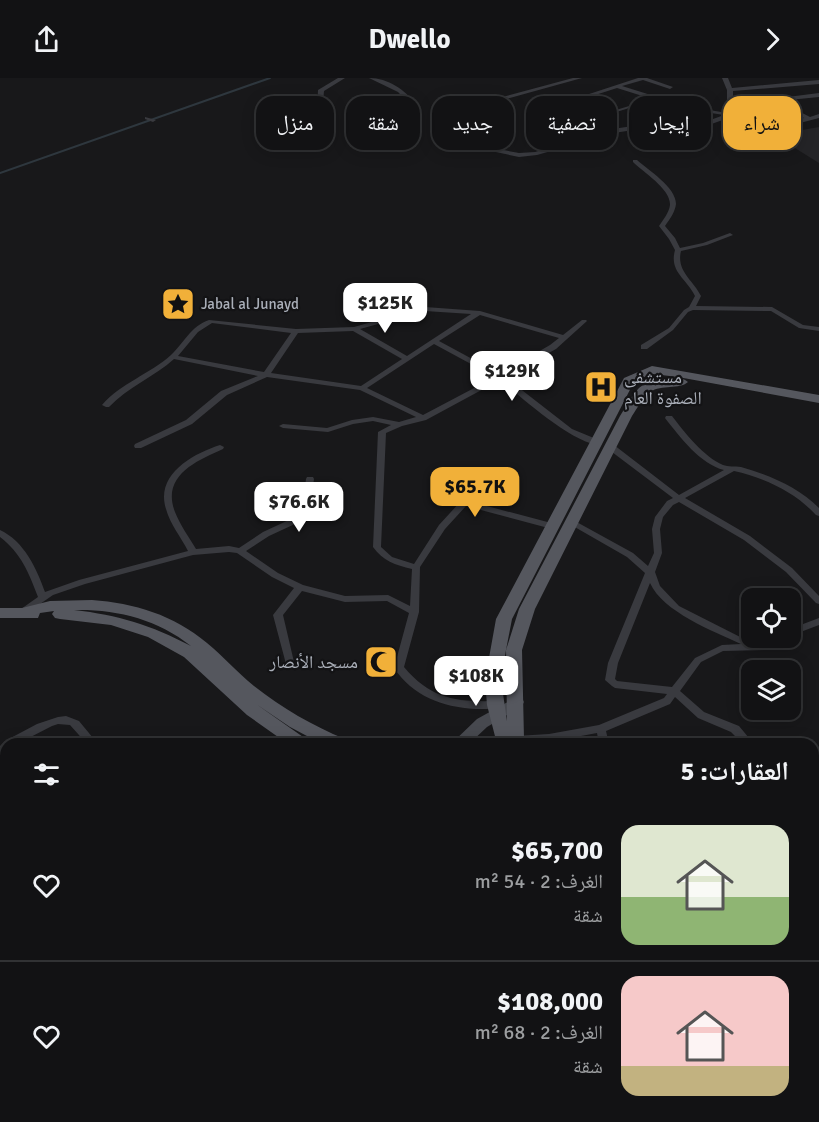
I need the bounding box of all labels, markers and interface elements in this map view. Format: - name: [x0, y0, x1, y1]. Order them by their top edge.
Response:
- icon: share: [30, 23, 63, 56]
- text: Dwello: [368, 23, 451, 56]
- icon: forward: [756, 23, 789, 56]
- chip: منزل: [256, 96, 334, 150]
- chip: شقة: [346, 96, 420, 150]
- chip: جديد: [432, 96, 514, 150]
- chip: تصفية: [526, 96, 617, 150]
- chip: إيجار: [629, 96, 711, 150]
- chip: شراء: [723, 96, 801, 150]
- pin: $125K: [343, 283, 427, 334]
- place icon: Jabal al Junayd: [160, 286, 196, 322]
- text: $125K: [357, 290, 413, 315]
- place label: Jabal al Junayd: [201, 295, 299, 313]
- pin: $129K: [470, 351, 554, 402]
- text: $129K: [484, 358, 540, 383]
- place label: مستشفى الصفوة العام: [624, 366, 702, 410]
- hospital icon: مستشفى الصفوة العام: [583, 369, 619, 405]
- pin: $65.7K: [426, 467, 524, 518]
- text: $65.7K: [444, 474, 506, 499]
- pin: $76.6K: [250, 482, 348, 533]
- text: $76.6K: [268, 489, 330, 514]
- map controls: [741, 588, 801, 720]
- button: locate: [741, 588, 801, 648]
- mosque icon: مسجد الأنصار: [363, 644, 399, 680]
- place label: مسجد الأنصار: [268, 651, 358, 673]
- pin: $108K: [434, 656, 518, 707]
- button: layers: [741, 660, 801, 720]
- text: $108K: [448, 663, 504, 688]
- text: العقارات: 5: [681, 756, 789, 788]
- icon: filters: [30, 758, 63, 791]
- text: $65,700: [511, 835, 603, 867]
- icon: home: [669, 849, 741, 921]
- icon: heart: [30, 869, 63, 902]
- text: الغرف: 2 · 54 m²: [475, 869, 603, 894]
- text: شقة: [573, 903, 603, 928]
- text: $108,000: [497, 986, 603, 1018]
- icon: home: [669, 1000, 741, 1072]
- icon: heart: [30, 1020, 63, 1053]
- text: الغرف: 2 · 68 m²: [475, 1020, 603, 1045]
- text: شقة: [573, 1054, 603, 1079]

